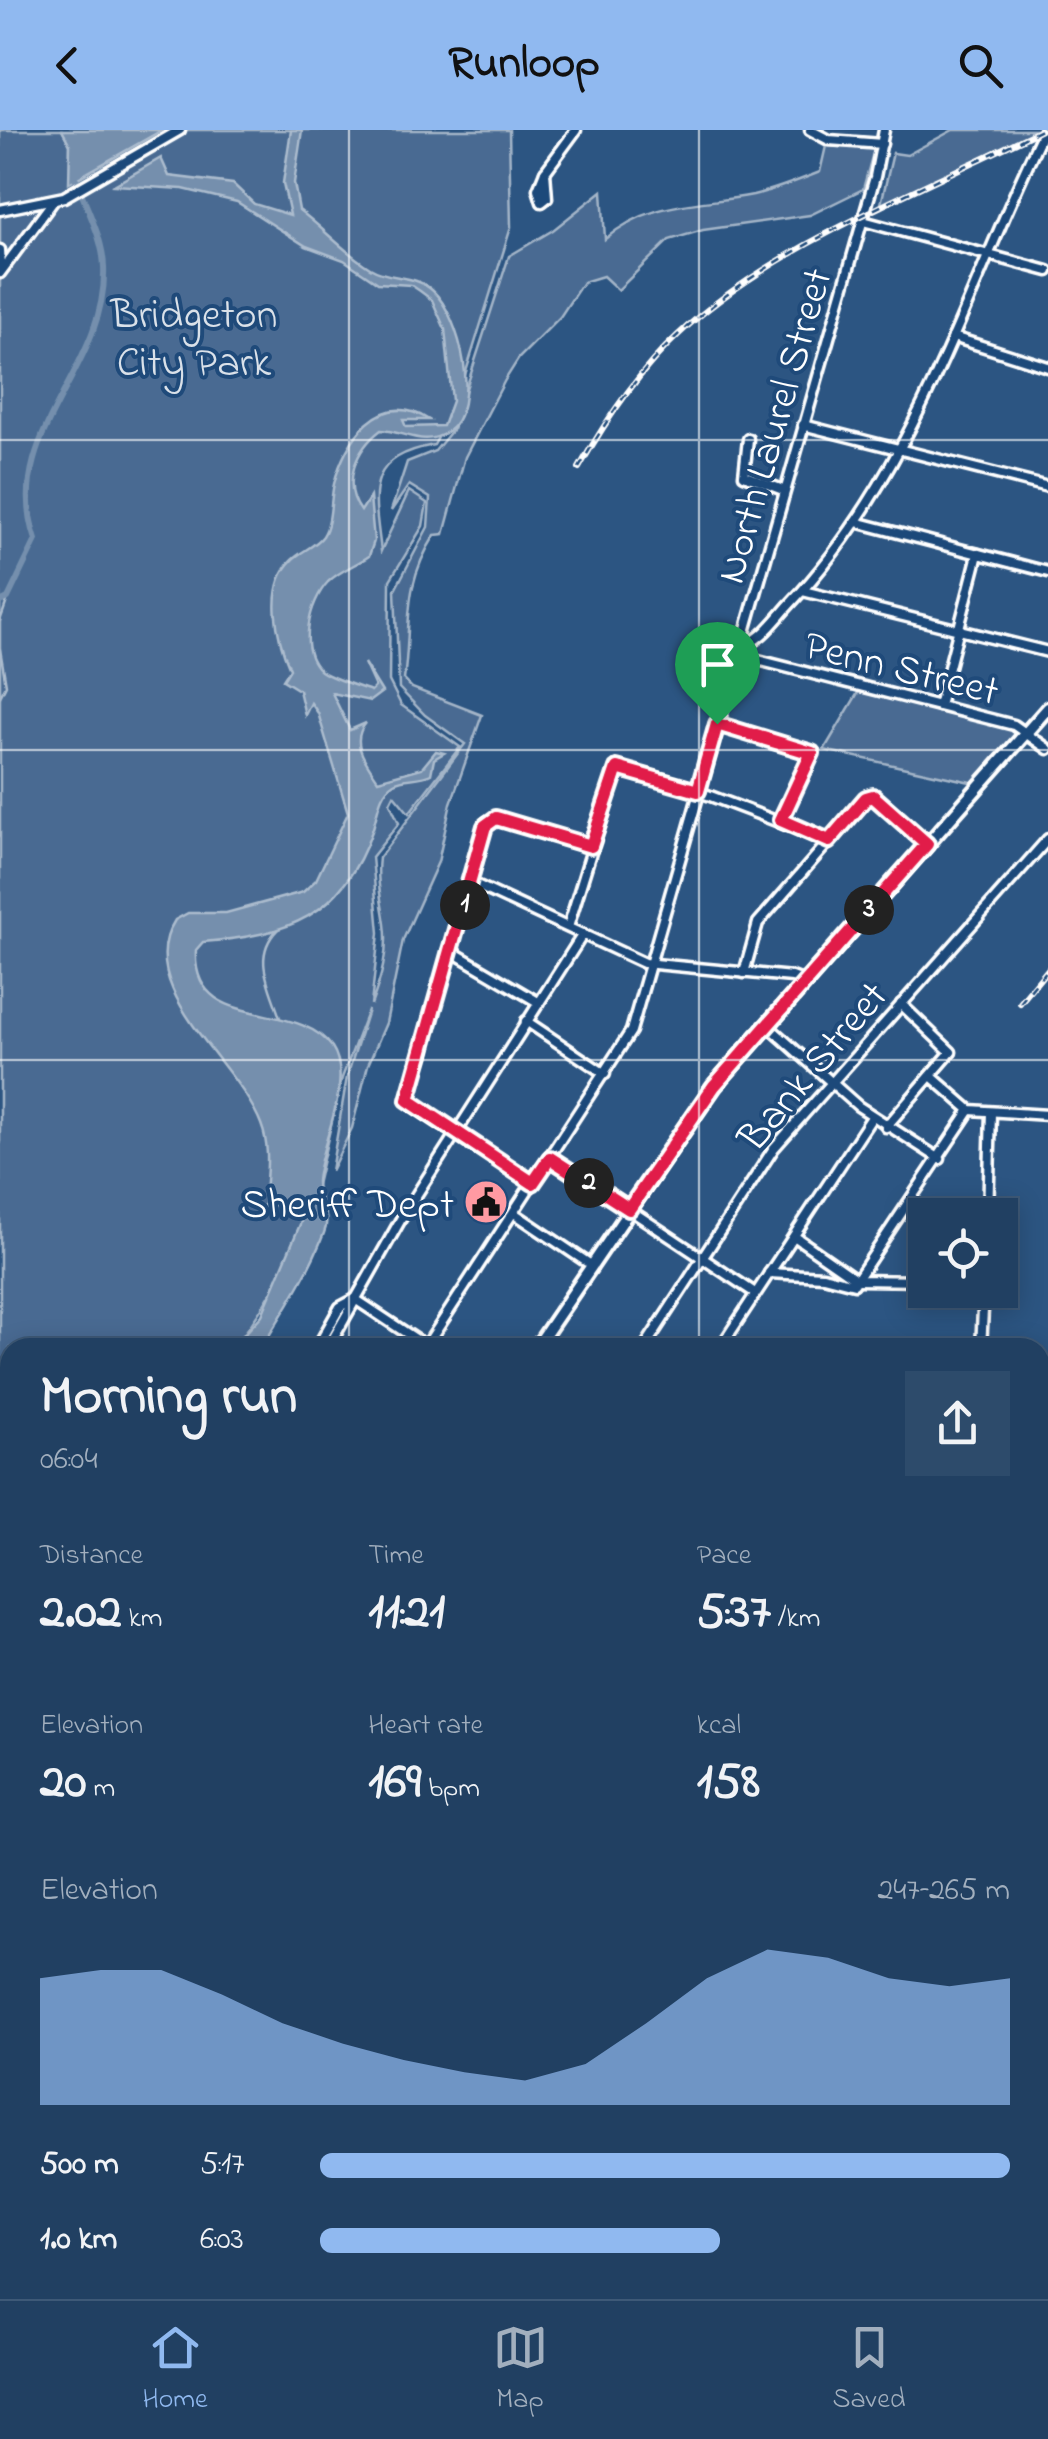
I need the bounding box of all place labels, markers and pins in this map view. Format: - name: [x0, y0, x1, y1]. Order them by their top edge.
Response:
- pin: [675, 622, 760, 725]
- pin: 1: [440, 880, 490, 930]
- pin: 3: [844, 885, 894, 935]
- pin: 2: [564, 1158, 614, 1208]
- place label: Sheriff Dept: [240, 1176, 454, 1237]
- public building icon: Sheriff Dept: [463, 1179, 509, 1225]

